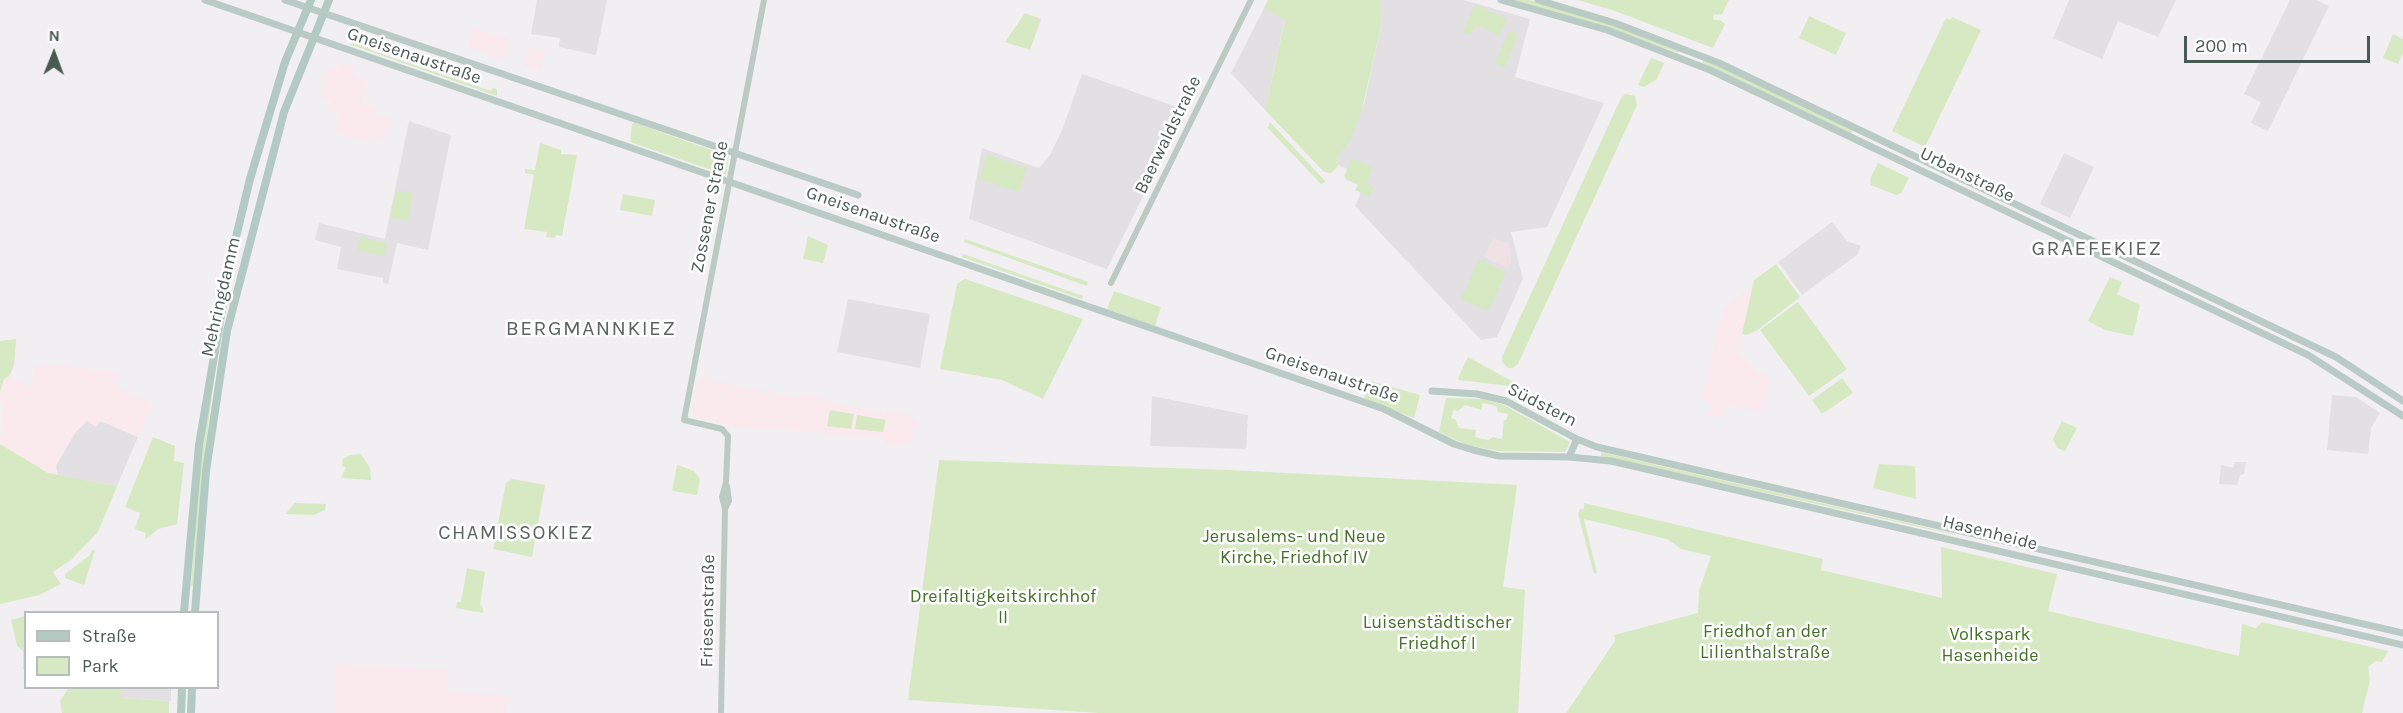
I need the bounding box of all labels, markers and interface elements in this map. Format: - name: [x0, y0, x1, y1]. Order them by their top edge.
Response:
- street label: Gneisenaustraße: [344, 23, 484, 89]
- north arrow: [24, 24, 84, 84]
- scale bar: [2187, 24, 2373, 62]
- text: N: [48, 26, 60, 45]
- text: 200 m: [2195, 35, 2248, 57]
- street label: Baerwaldstraße: [1130, 73, 1206, 197]
- street label: Zossener Straße: [687, 139, 733, 275]
- street label: Urbanstraße: [1916, 143, 2018, 207]
- street label: Gneisenaustraße: [803, 182, 943, 248]
- street label: Mehringdamm: [197, 235, 245, 359]
- district label: GRAEFEKIEZ: [2032, 236, 2162, 262]
- district label: BERGMANNKIEZ: [506, 316, 676, 342]
- street label: Gneisenaustraße: [1262, 342, 1402, 408]
- street label: Südstern: [1504, 378, 1580, 432]
- street label: Hasenheide: [1940, 511, 2040, 555]
- district label: CHAMISSOKIEZ: [438, 521, 594, 545]
- park label: Jerusalems- und Neue Kirche, Friedhof IV: [1203, 526, 1385, 568]
- street label: Friesenstraße: [696, 554, 720, 668]
- park label: Dreifaltigkeitskirchhof II: [910, 586, 1096, 628]
- legend: [24, 611, 219, 689]
- park label: Luisenstädtischer Friedhof I: [1363, 612, 1511, 654]
- park label: Friedhof an der Lilienthalstraße: [1700, 621, 1830, 664]
- park label: Volkspark Hasenheide: [1942, 624, 2038, 666]
- text: Straße: [82, 625, 136, 647]
- text: Park: [82, 655, 119, 677]

